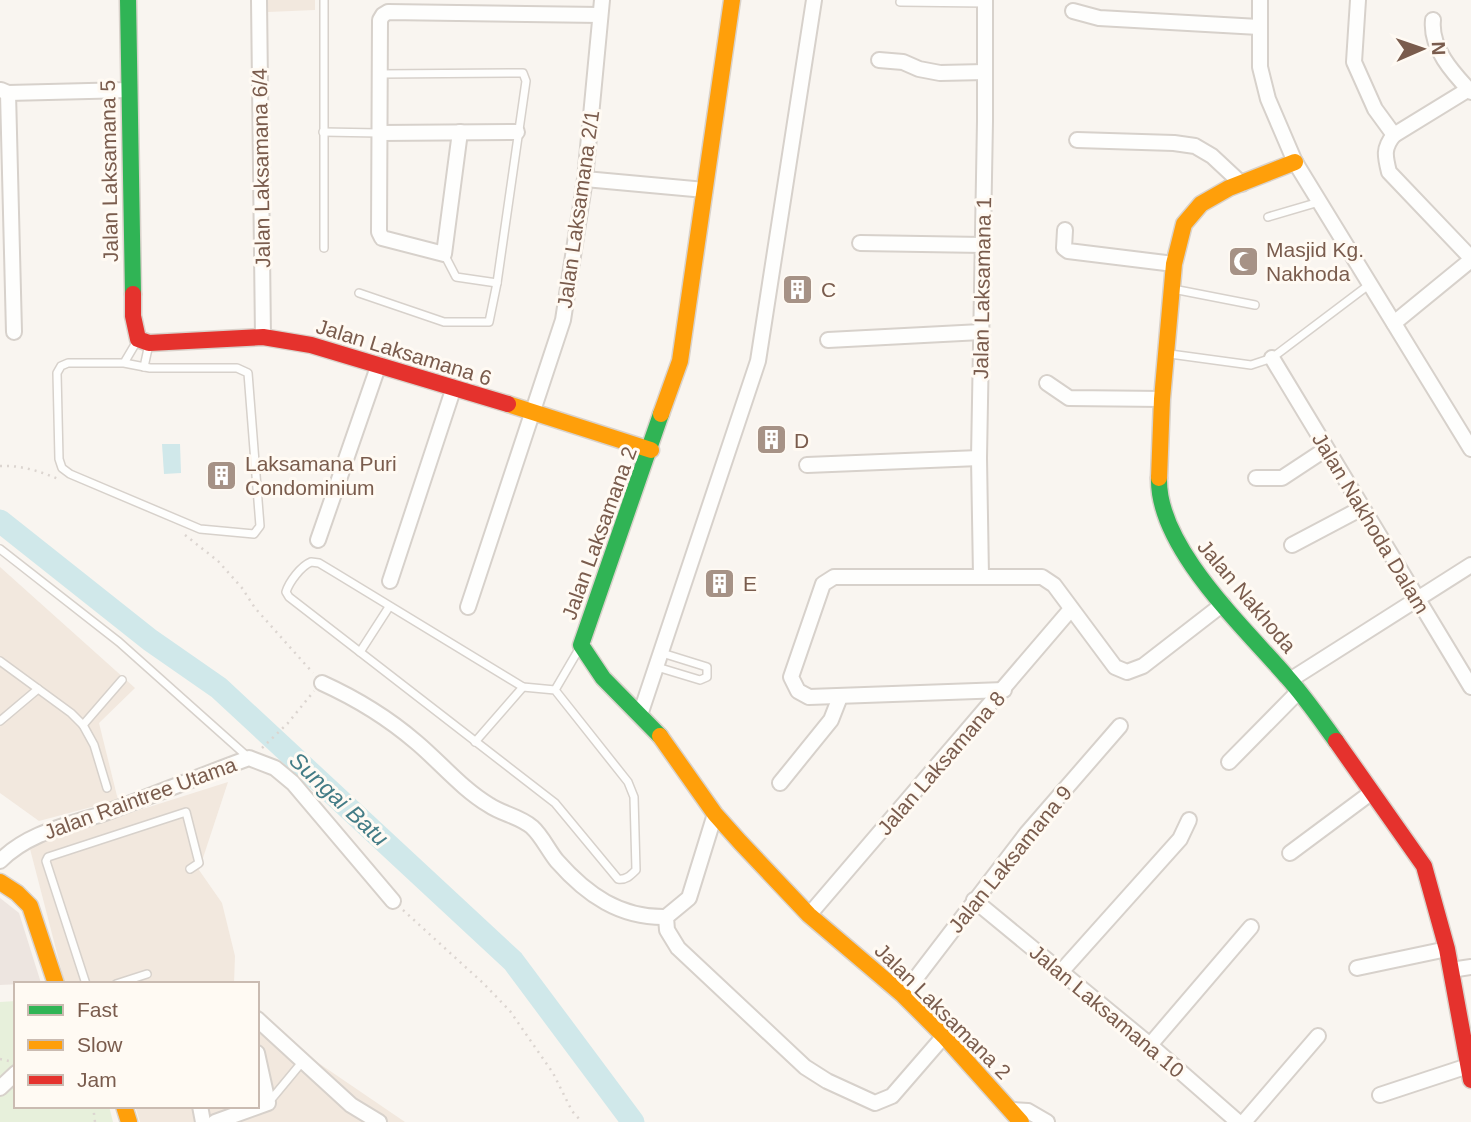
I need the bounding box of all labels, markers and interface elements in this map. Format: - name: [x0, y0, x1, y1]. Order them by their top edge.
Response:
- north arrow: [1387, 14, 1457, 84]
- text: N: [1428, 41, 1449, 56]
- street label: Jalan Laksamana 6/4: [248, 68, 274, 268]
- street label: Jalan Laksamana 5: [96, 80, 122, 262]
- street label: Jalan Laksamana 2/1: [553, 109, 603, 309]
- street label: Jalan Laksamana 1: [969, 197, 995, 379]
- place label: Masjid Kg. Nakhoda: [1266, 238, 1364, 285]
- mosque icon: Masjid Kg. Nakhoda: [1226, 244, 1260, 278]
- building icon: C: [781, 272, 815, 306]
- place label: C: [821, 278, 836, 301]
- street label: Jalan Laksamana 6: [314, 314, 494, 390]
- building icon: D: [754, 423, 788, 457]
- place label: D: [794, 429, 809, 452]
- street label: Jalan Nakhoda Dalam: [1308, 429, 1434, 617]
- street label: Jalan Laksamana 2: [557, 443, 641, 623]
- place label: Laksamana Puri Condominium: [245, 452, 397, 499]
- building icon: Laksamana Puri Condominium: [205, 458, 239, 492]
- street label: Jalan Nakhoda: [1193, 535, 1301, 657]
- building icon: E: [703, 566, 737, 600]
- place label: E: [743, 572, 757, 595]
- street label: Jalan Laksamana 8: [873, 687, 1009, 839]
- water label: Sungai Batu: [284, 747, 394, 851]
- street label: Jalan Raintree Utama: [41, 752, 240, 844]
- street label: Jalan Laksamana 9: [944, 781, 1076, 937]
- street label: Jalan Laksamana 2: [870, 938, 1016, 1084]
- street label: Jalan Laksamana 10: [1025, 940, 1189, 1082]
- legend: [14, 982, 259, 1108]
- text: Fast: [77, 998, 118, 1021]
- text: Slow: [77, 1033, 123, 1056]
- text: Jam: [77, 1068, 117, 1091]

